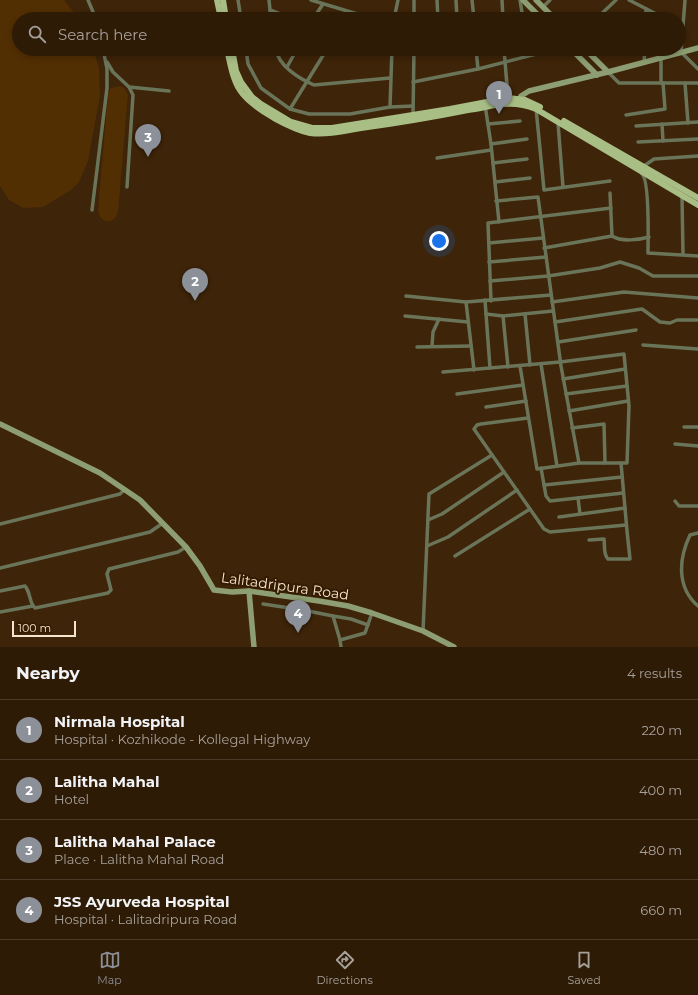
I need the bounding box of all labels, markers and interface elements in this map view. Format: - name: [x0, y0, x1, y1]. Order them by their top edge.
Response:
- search box: [12, 12, 686, 56]
- icon: search: [26, 23, 48, 45]
- text: Search here: [58, 25, 147, 44]
- pin: 1: [486, 81, 512, 114]
- pin: 3: [135, 124, 161, 157]
- your location: [429, 231, 449, 251]
- pin: 2: [182, 268, 208, 301]
- street label: Lalitadripura Road: [220, 568, 350, 604]
- pin: 4: [285, 600, 311, 633]
- scale bar: [12, 619, 76, 638]
- text: 100 m: [18, 621, 51, 635]
- text: Nearby: [16, 663, 80, 683]
- text: 4 results: [627, 665, 682, 681]
- text: Nirmala Hospital: [54, 712, 185, 731]
- text: 1: [26, 722, 32, 738]
- text: 220 m: [641, 722, 682, 738]
- text: Hospital · Kozhikode - Kollegal Highway: [54, 731, 310, 747]
- text: Lalitha Mahal: [54, 772, 160, 791]
- text: 2: [25, 782, 33, 798]
- text: 400 m: [639, 782, 682, 798]
- text: Hotel: [54, 791, 89, 807]
- text: Lalitha Mahal Palace: [54, 832, 216, 851]
- text: 3: [25, 842, 33, 858]
- text: 480 m: [639, 842, 682, 858]
- text: Place · Lalitha Mahal Road: [54, 851, 224, 867]
- text: JSS Ayurveda Hospital: [54, 892, 229, 911]
- text: 4: [25, 902, 33, 918]
- text: 660 m: [640, 902, 682, 918]
- text: Hospital · Lalitadripura Road: [54, 911, 237, 927]
- tab: Map: [97, 949, 122, 987]
- tab: Directions: [317, 949, 373, 987]
- tab: Saved: [568, 949, 601, 987]

